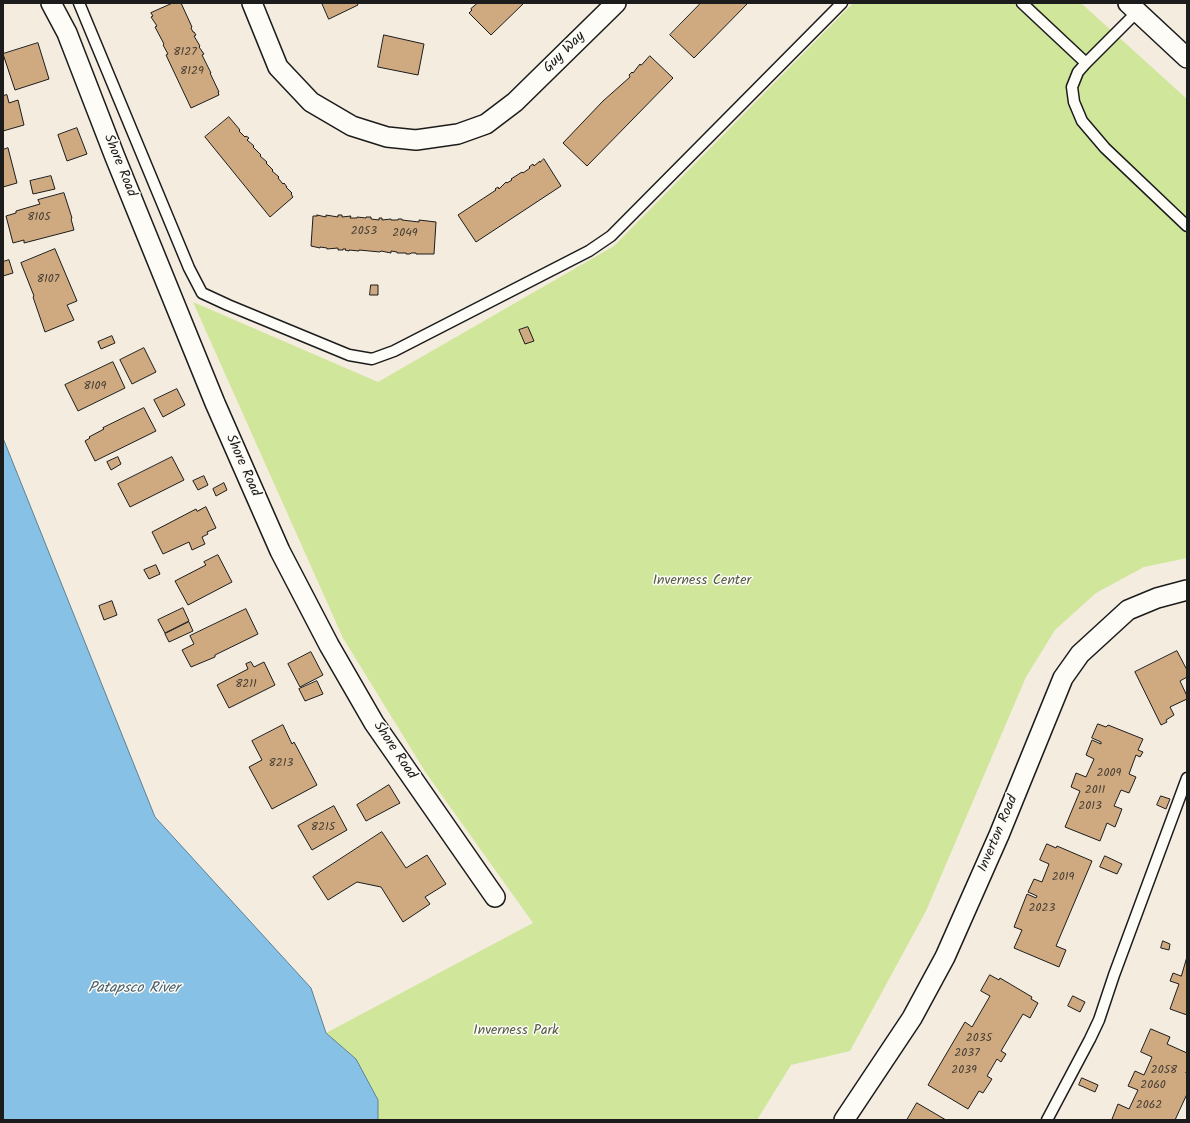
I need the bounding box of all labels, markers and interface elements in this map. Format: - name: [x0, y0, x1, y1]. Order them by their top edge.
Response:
- street label: Guy Way: [541, 29, 589, 77]
- house number: 8127: [173, 46, 197, 60]
- house number: 8129: [180, 65, 204, 79]
- street label: Shore Road: [99, 132, 139, 200]
- house number: 8105: [27, 211, 51, 225]
- house number: 2053: [351, 225, 377, 239]
- house number: 2049: [392, 227, 418, 241]
- house number: 8107: [37, 273, 59, 287]
- house number: 8109: [84, 380, 106, 394]
- street label: Shore Road: [221, 432, 263, 500]
- park label: Inverness Center: [653, 574, 751, 590]
- house number: 8211: [235, 678, 257, 692]
- street label: Shore Road: [369, 719, 419, 783]
- house number: 8213: [269, 757, 293, 771]
- house number: 2009: [1097, 767, 1121, 781]
- house number: 2011: [1085, 784, 1105, 798]
- street label: Inverton Road: [975, 793, 1023, 875]
- house number: 2013: [1078, 800, 1102, 814]
- house number: 8215: [311, 821, 335, 835]
- house number: 2019: [1052, 871, 1074, 885]
- house number: 2023: [1029, 902, 1055, 916]
- water label: Patapsco River: [88, 980, 180, 998]
- park label: Inverness Park: [473, 1024, 559, 1040]
- house number: 2035: [966, 1032, 992, 1046]
- house number: 2037: [954, 1047, 980, 1061]
- house number: 2039: [951, 1064, 977, 1078]
- house number: 2058: [1151, 1064, 1177, 1078]
- house number: 2060: [1140, 1079, 1166, 1093]
- house number: 2062: [1136, 1099, 1162, 1113]

